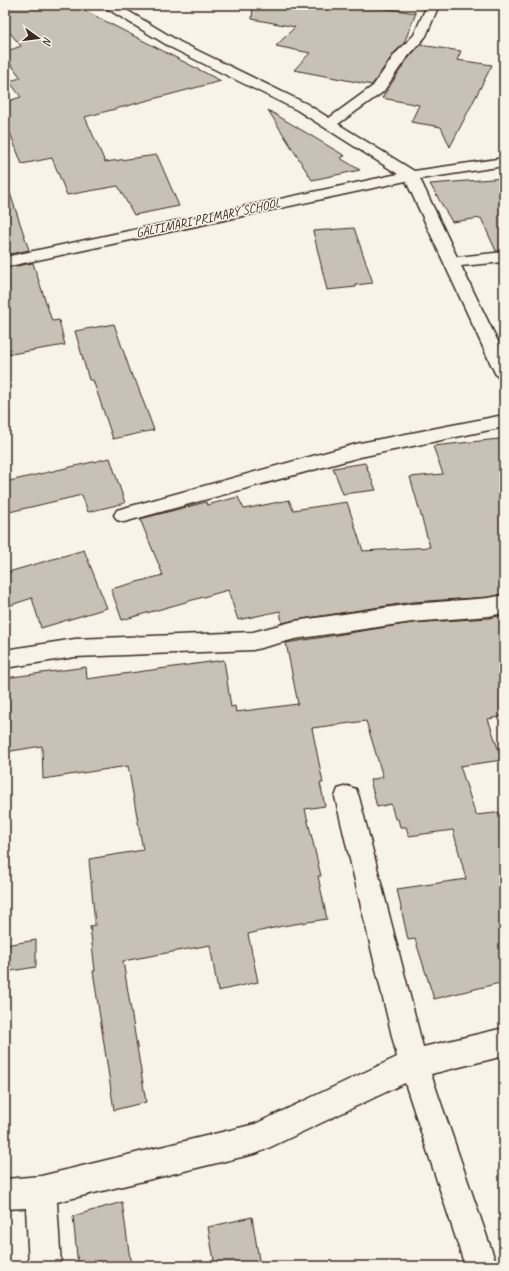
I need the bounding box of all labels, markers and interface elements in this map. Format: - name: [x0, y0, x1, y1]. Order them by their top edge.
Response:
- north arrow: [18, 18, 58, 58]
- text: N: [40, 35, 55, 48]
- street label: GALTIMARI PRIMARY SCHOOL: [134, 195, 282, 241]

